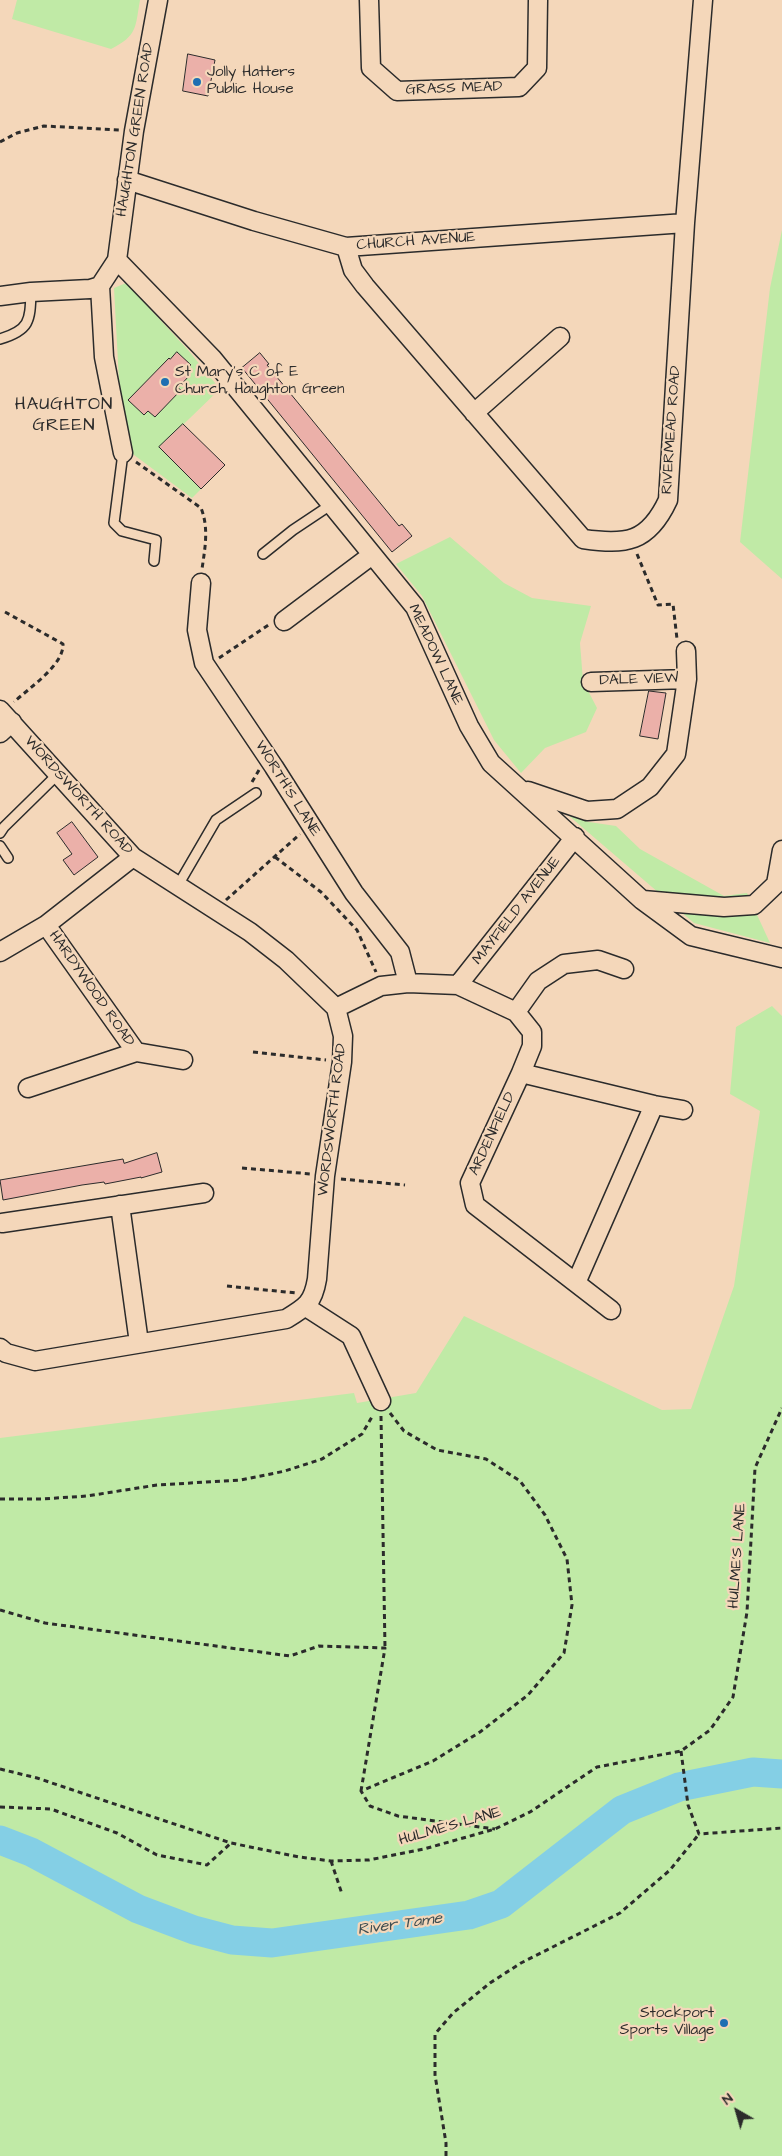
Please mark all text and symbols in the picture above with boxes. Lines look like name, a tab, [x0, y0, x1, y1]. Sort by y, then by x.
street label: HAUGHTON GREEN ROAD	[113, 42, 159, 218]
place label: Jolly Hatters Public House	[207, 64, 295, 99]
marker: Jolly Hatters Public House	[191, 76, 203, 88]
street label: GRASS MEAD	[405, 78, 503, 100]
street label: CHURCH AVENUE	[356, 229, 476, 255]
place label: St Mary's C of E Church, Haughton Green	[175, 364, 344, 399]
street label: RIVERMEAD ROAD	[659, 365, 685, 495]
marker: St Mary's C of E Church, Haughton Green	[159, 376, 171, 388]
district label: HAUGHTON GREEN	[14, 394, 114, 436]
street label: MEADOW LANE	[404, 602, 466, 708]
street label: DALE VIEW	[599, 670, 679, 690]
street label: WORDSWORTH ROAD	[20, 733, 136, 859]
street label: WORTH'S LANE	[250, 738, 324, 840]
street label: MAYFIELD AVENUE	[469, 853, 565, 969]
street label: HARDYWOOD ROAD	[44, 928, 138, 1050]
street label: WORDSWORTH ROAD	[315, 1043, 351, 1197]
street label: ARDENFIELD	[466, 1089, 520, 1179]
street label: HULME'S LANE	[725, 1503, 751, 1609]
street label: HULME'S LANE	[397, 1804, 503, 1850]
water label: River Tame	[356, 1910, 444, 1940]
place label: Stockport Sports Village	[620, 2005, 714, 2040]
marker: Stockport Sports Village	[718, 2017, 730, 2029]
north arrow	[712, 2086, 762, 2136]
text: N	[718, 2089, 737, 2110]

